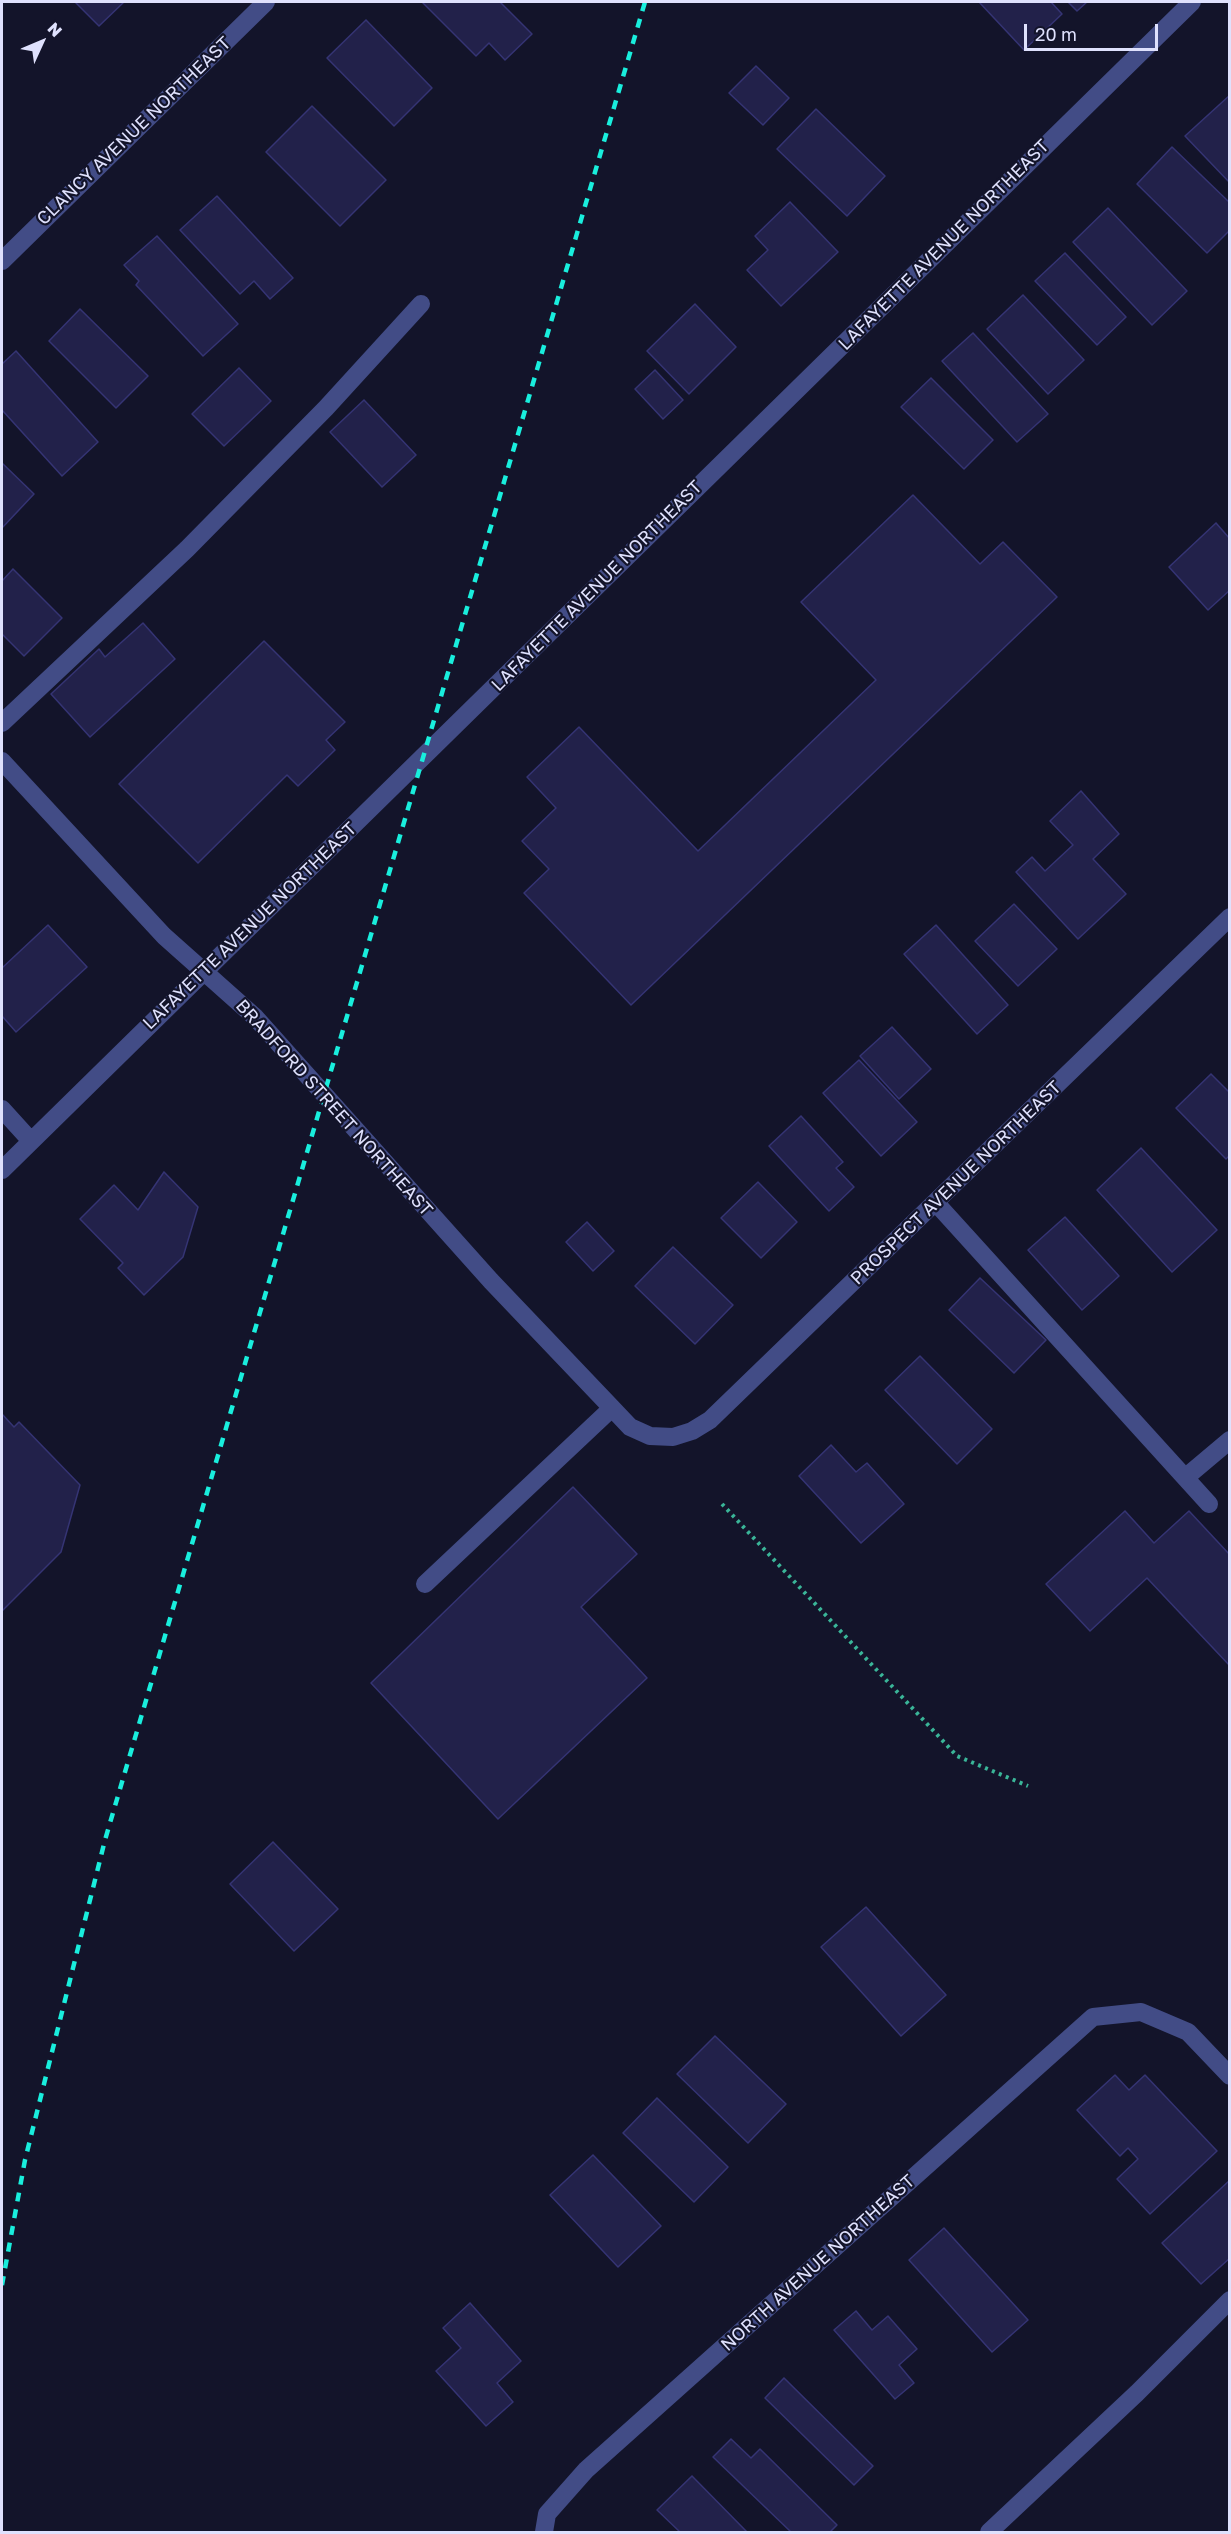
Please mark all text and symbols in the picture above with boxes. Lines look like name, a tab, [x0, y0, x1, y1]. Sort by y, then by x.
north arrow	[12, 12, 72, 72]
scale bar	[1027, 12, 1160, 50]
text: N	[44, 18, 66, 41]
text: 20 m	[1035, 23, 1077, 45]
street label: CLANCY AVENUE NORTHEAST	[32, 32, 236, 230]
street label: LAFAYETTE AVENUE NORTHEAST	[834, 135, 1054, 355]
street label: LAFAYETTE AVENUE NORTHEAST	[487, 476, 707, 696]
street label: LAFAYETTE AVENUE NORTHEAST	[139, 818, 361, 1034]
street label: BRADFORD STREET NORTHEAST	[231, 995, 437, 1221]
street label: PROSPECT AVENUE NORTHEAST	[846, 1077, 1066, 1289]
street label: NORTH AVENUE NORTHEAST	[717, 2170, 919, 2356]

